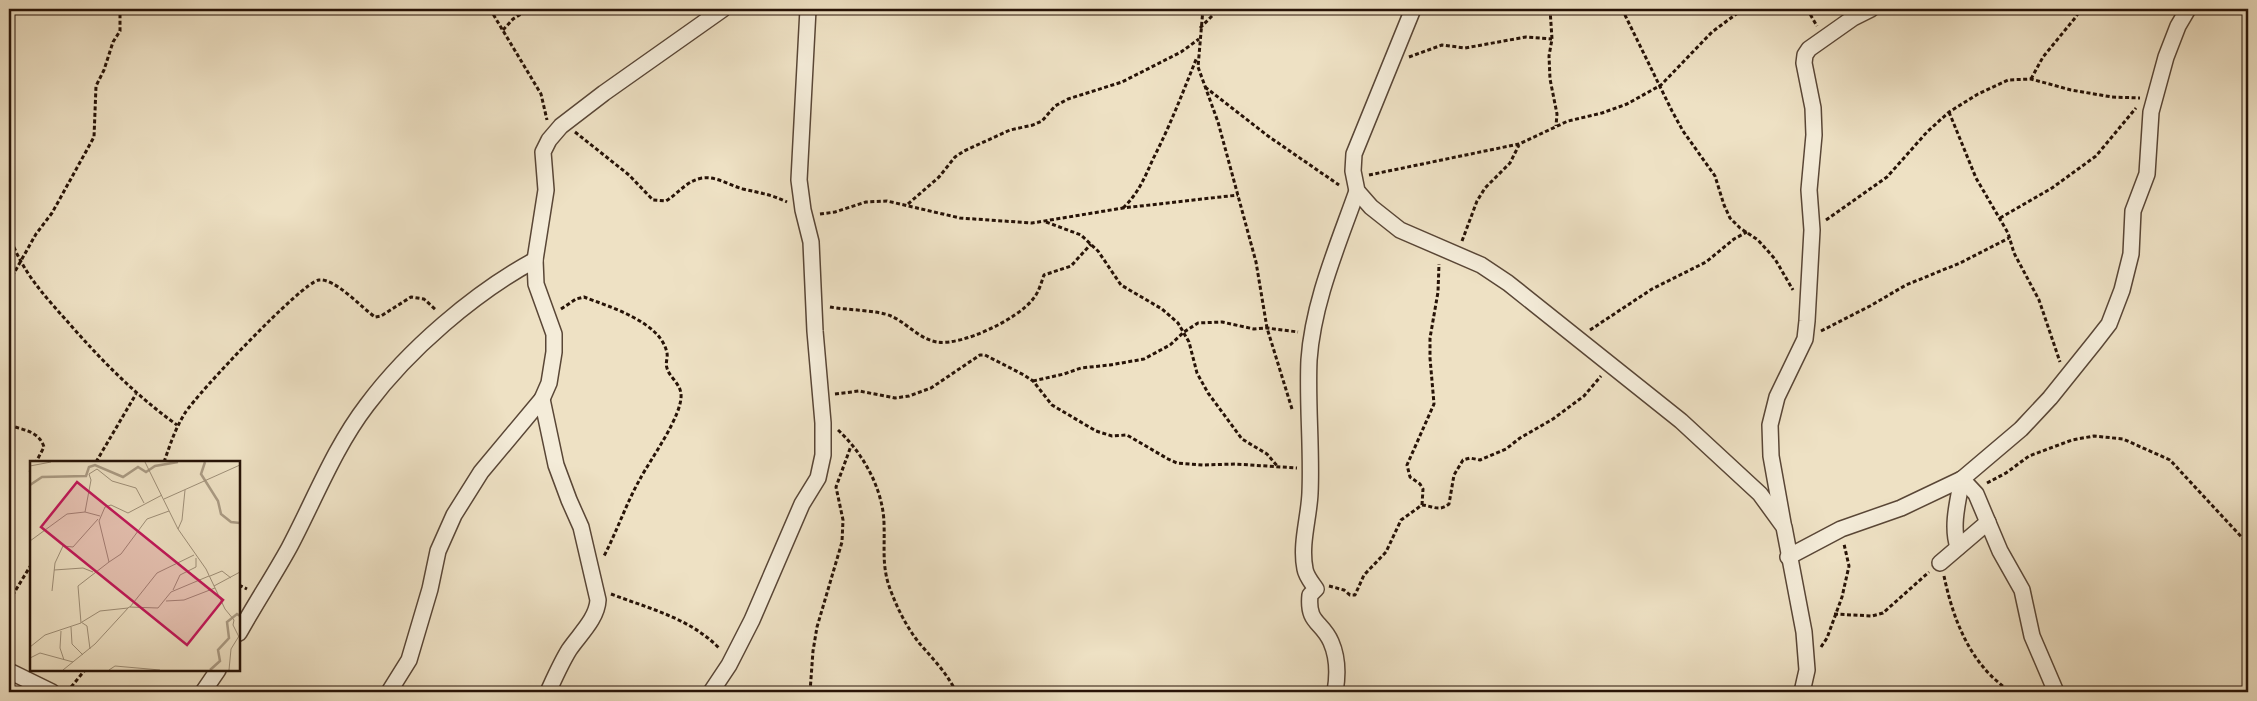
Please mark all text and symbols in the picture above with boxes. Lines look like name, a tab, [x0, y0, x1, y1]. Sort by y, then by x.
inset map	[30, 461, 240, 671]

